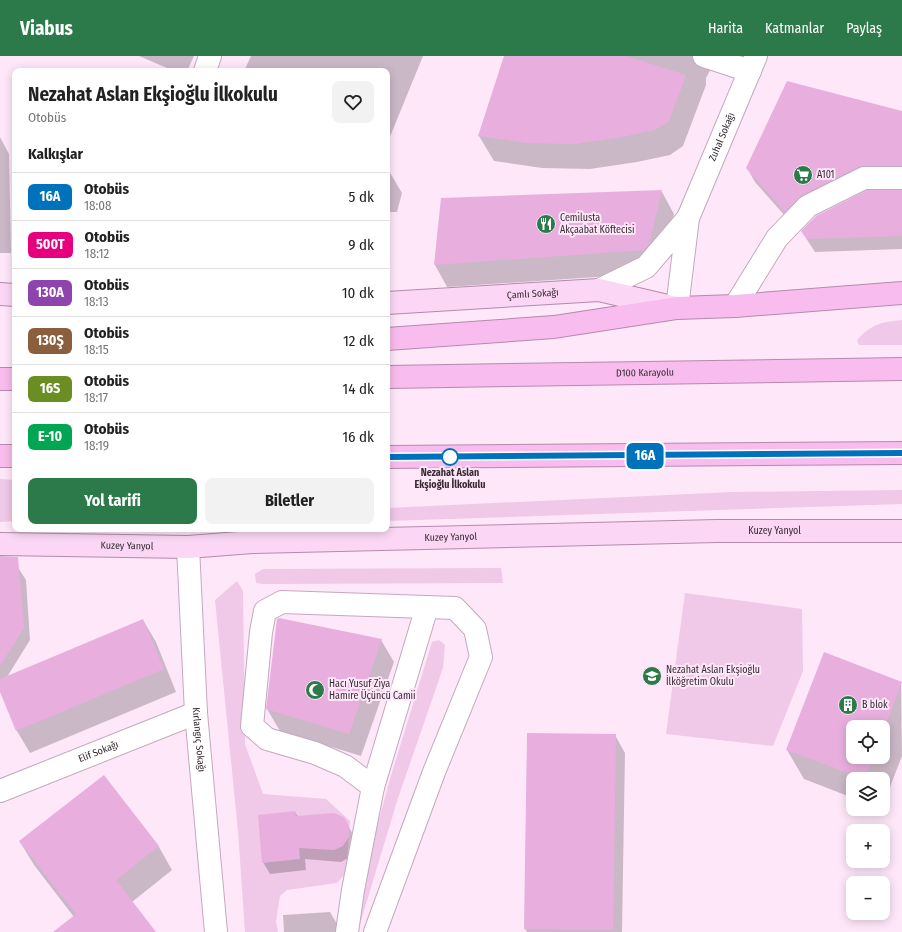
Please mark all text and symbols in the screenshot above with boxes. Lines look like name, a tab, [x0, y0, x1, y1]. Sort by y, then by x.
text: Viabus	[20, 17, 73, 40]
text: Harita	[708, 20, 743, 37]
text: Katmanlar	[765, 20, 824, 37]
text: Paylaş	[846, 20, 882, 37]
button: heart	[332, 81, 374, 123]
text: Nezahat Aslan Ekşioğlu İlkokulu	[28, 83, 278, 106]
text: Otobüs	[28, 110, 66, 125]
street label: Zuhal Sokağı	[707, 111, 738, 163]
text: Kalkışlar	[28, 145, 83, 163]
supermarket icon: A101	[792, 164, 814, 186]
place label: A101	[817, 169, 835, 181]
text: Otobüs	[84, 180, 129, 198]
text: 16A	[40, 188, 60, 205]
text: 5 dk	[349, 188, 374, 206]
text: 18:08	[84, 198, 112, 213]
place label: Cemilusta Akçaabat Köftecisi	[560, 211, 635, 236]
restaurant icon: Cemilusta Akçaabat Köftecisi	[535, 213, 557, 235]
text: Otobüs	[85, 228, 130, 246]
text: 500T	[36, 236, 65, 253]
text: 9 dk	[348, 236, 374, 254]
text: 18:12	[85, 246, 109, 261]
text: Otobüs	[84, 276, 129, 294]
text: 130A	[36, 284, 64, 301]
text: 10 dk	[342, 284, 374, 302]
street label: Çamlı Sokağı	[506, 286, 559, 302]
text: 18:13	[84, 294, 109, 309]
text: Otobüs	[84, 324, 129, 342]
text: 130Ş	[36, 332, 64, 349]
text: 12 dk	[343, 332, 374, 350]
text: 18:15	[84, 342, 109, 357]
street label: D100 Karayolu	[616, 367, 674, 379]
text: Otobüs	[84, 372, 129, 390]
text: 16S	[40, 380, 60, 397]
text: 14 dk	[342, 380, 374, 398]
text: 18:17	[84, 390, 108, 405]
text: Otobüs	[84, 420, 129, 438]
text: E-10	[38, 428, 62, 445]
text: 16 dk	[342, 428, 374, 446]
text: 18:19	[84, 438, 109, 453]
line badge: 16A	[622, 443, 668, 469]
text: 16A	[635, 447, 655, 464]
marker: Nezahat Aslan Ekşioğlu İlkokulu	[441, 448, 459, 466]
place label: Nezahat Aslan Ekşioğlu İlkokulu	[415, 467, 485, 491]
button: Yol tarifi	[28, 478, 197, 524]
button: Biletler	[205, 478, 374, 524]
street label: Kuzey Yanyol	[748, 525, 801, 537]
street label: Kuzey Yanyol	[424, 531, 478, 544]
street label: Kuzey Yanyol	[101, 540, 154, 552]
place label: Nezahat Aslan Ekşioğlu İlköğretim Okulu	[666, 663, 760, 688]
school or university icon: Nezahat Aslan Ekşioğlu İlköğretim Okulu	[641, 665, 663, 687]
place label: Hacı Yusuf Ziya Hamire Üçüncü Camii	[329, 677, 416, 702]
mosque icon: Hacı Yusuf Ziya Hamire Üçüncü Camii	[304, 679, 326, 701]
building icon: B blok	[837, 694, 859, 716]
place label: B blok	[862, 699, 888, 711]
street label: Kırlangıç Sokağı	[190, 707, 207, 772]
map controls	[846, 720, 890, 920]
button: locate	[846, 720, 890, 764]
street label: Elif Sokağı	[77, 738, 120, 765]
button: layers	[846, 772, 890, 816]
button: +	[846, 824, 890, 868]
button: −	[846, 876, 890, 920]

